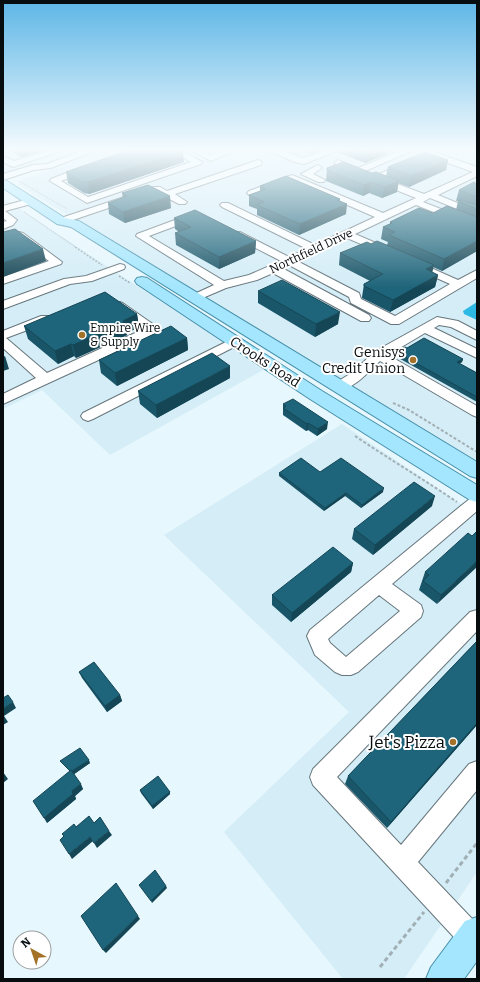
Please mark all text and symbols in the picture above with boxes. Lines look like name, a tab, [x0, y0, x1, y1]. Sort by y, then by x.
street label: Northfield Drive	[267, 226, 355, 276]
place label: Empire Wire & Supply	[90, 321, 160, 349]
marker: Empire Wire & Supply	[77, 330, 87, 340]
street label: Crooks Road	[227, 333, 303, 391]
place label: Genisys Credit Union	[322, 344, 405, 377]
marker: Genisys Credit Union	[408, 355, 418, 365]
place label: Jet's Pizza	[368, 732, 445, 753]
marker: Jet's Pizza	[448, 737, 458, 747]
north arrow	[12, 930, 52, 970]
text: N	[18, 935, 34, 950]

